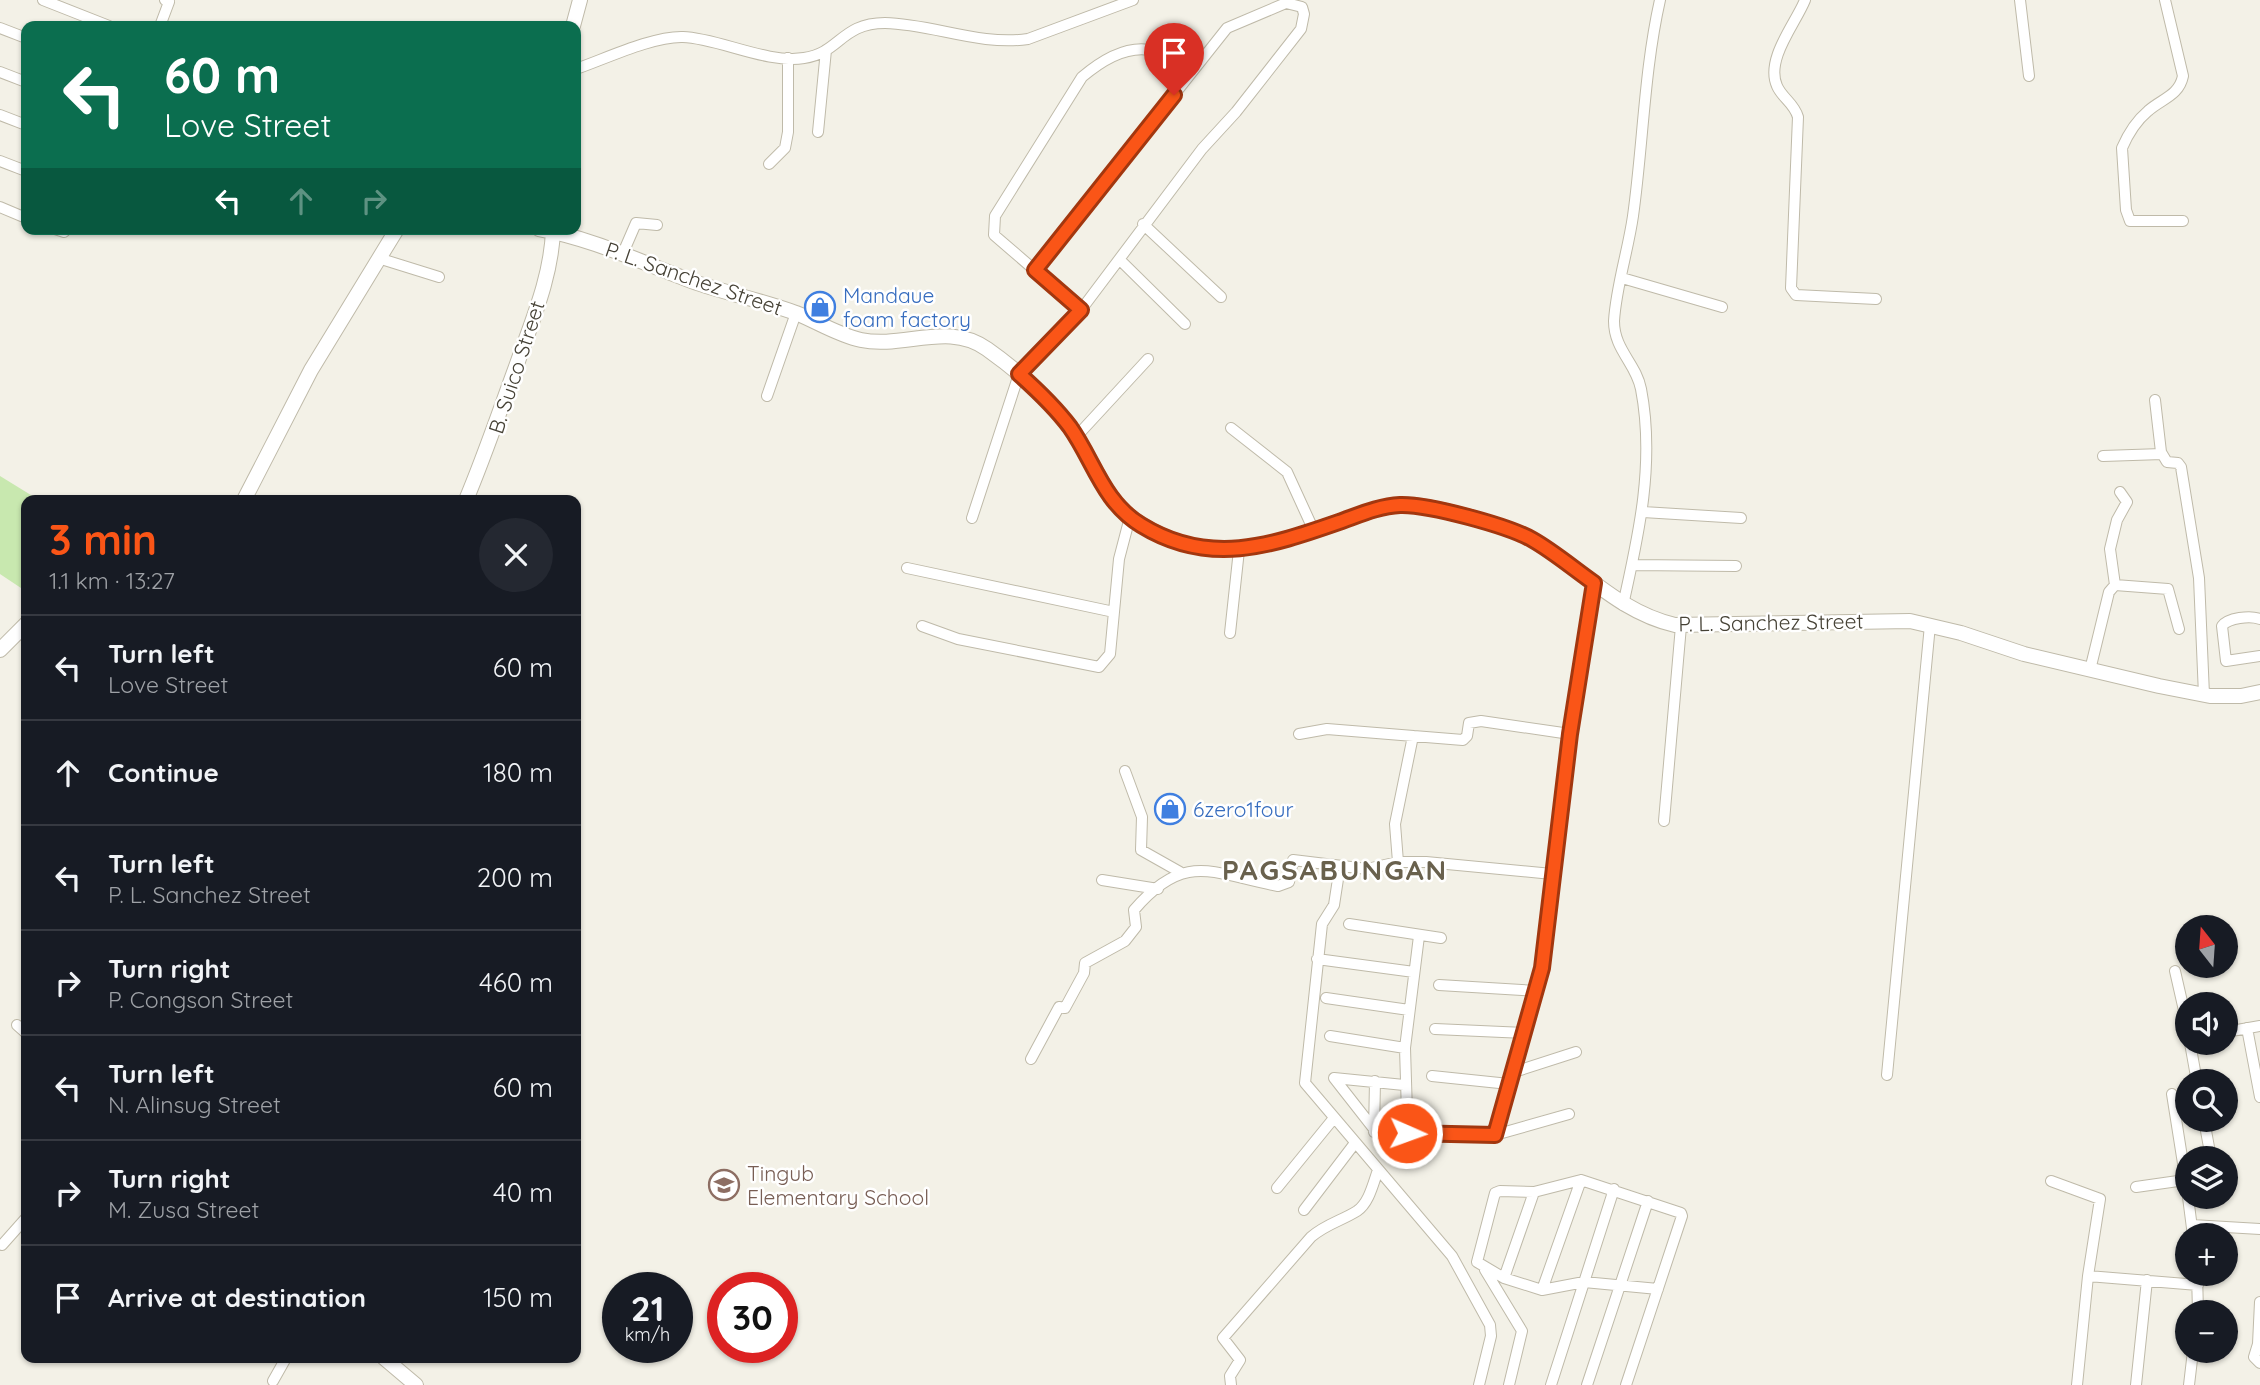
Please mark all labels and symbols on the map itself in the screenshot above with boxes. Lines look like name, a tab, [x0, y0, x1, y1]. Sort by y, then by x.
pin	[1144, 23, 1204, 95]
street label: P. L. Sanchez Street	[602, 236, 786, 320]
place label: Mandaue foam factory	[843, 282, 971, 332]
shop icon: Mandaue foam factory	[803, 290, 837, 324]
street label: B. Suico Street	[482, 297, 550, 437]
street label: P. L. Sanchez Street	[1678, 607, 1864, 637]
shop icon: 6zero1four	[1153, 792, 1187, 826]
place label: 6zero1four	[1193, 796, 1294, 822]
district label: PAGSABUNGAN	[1222, 852, 1448, 887]
north arrow	[2175, 915, 2238, 978]
position arrow	[1370, 1096, 1444, 1170]
place label: Tingub Elementary School	[747, 1160, 929, 1210]
school or university icon: Tingub Elementary School	[707, 1168, 741, 1202]
speed limit sign: 30	[707, 1272, 798, 1363]

